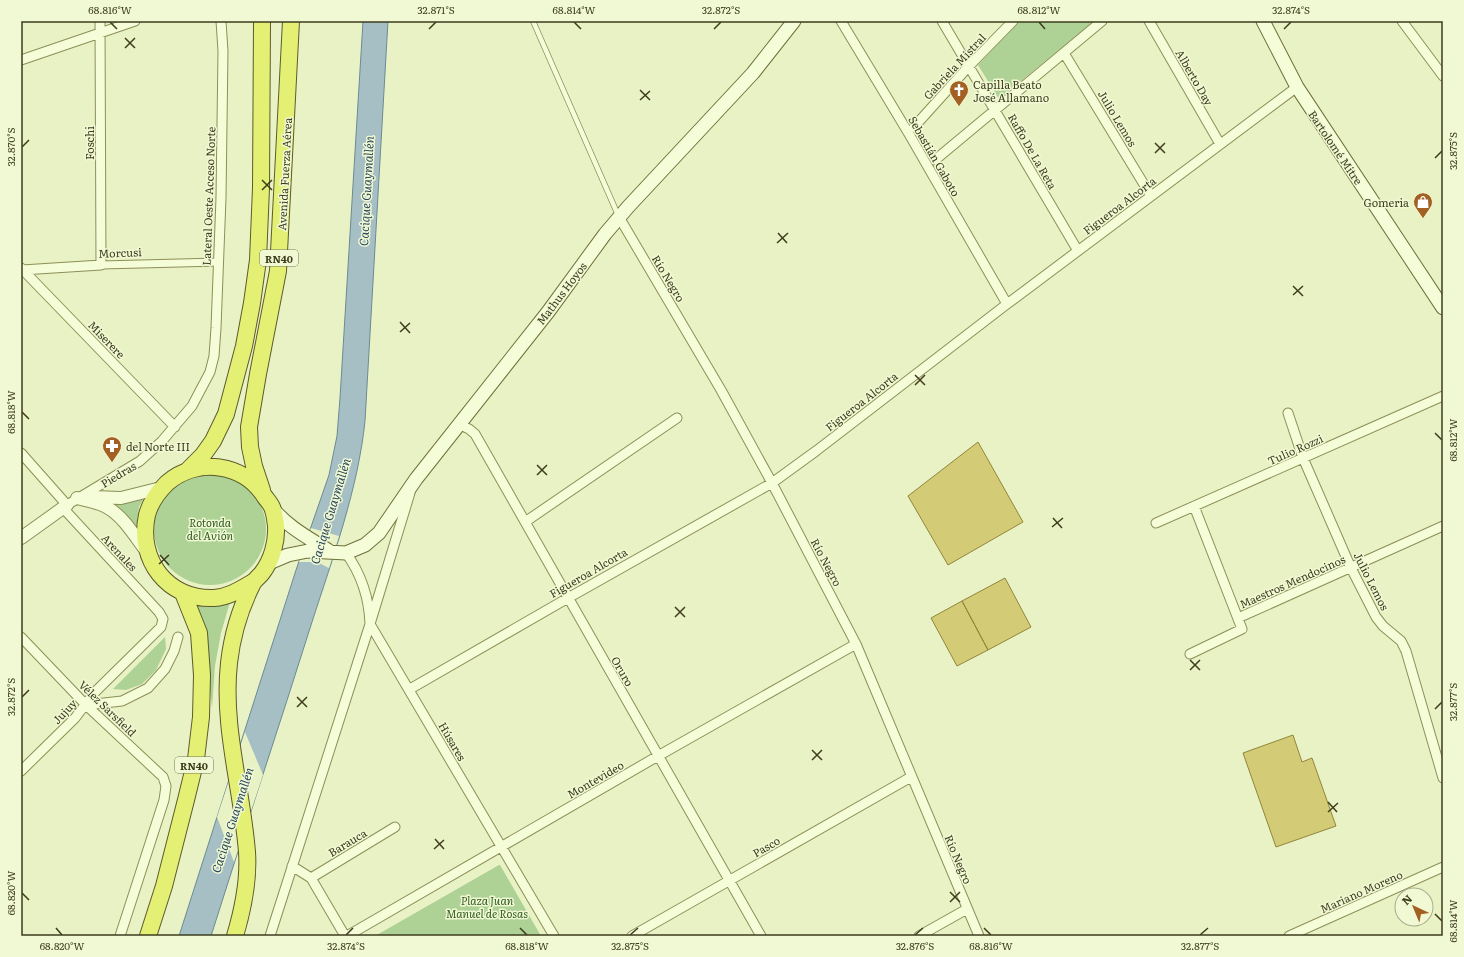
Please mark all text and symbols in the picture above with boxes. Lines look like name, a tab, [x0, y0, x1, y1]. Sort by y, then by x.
text: 68.816°W	[88, 2, 132, 17]
text: 32.871°S	[417, 2, 455, 17]
text: 68.814°W	[553, 2, 596, 17]
text: 32.872°S	[702, 2, 740, 17]
text: 68.812°W	[1017, 2, 1061, 17]
text: 32.874°S	[1272, 2, 1310, 17]
street label: Gabriela Mistral	[919, 29, 989, 103]
street label: Alberto Day	[1172, 46, 1218, 109]
place label: Capilla Beato José Allamano	[973, 76, 1049, 105]
church icon: Capilla Beato José Allamano	[948, 79, 970, 107]
street label: Julio Lemos	[1095, 87, 1141, 149]
street label: Bartolomé Mitre	[1305, 107, 1367, 188]
street label: Raffo De La Reta	[1005, 110, 1061, 192]
street label: Sebastián Gaboto	[905, 113, 965, 199]
street label: Avenida Fuerza Aérea	[273, 117, 295, 231]
street label: Foschi	[81, 126, 97, 160]
street label: Lateral Oeste Acceso Norte	[198, 126, 218, 266]
text: 32.870°S	[3, 127, 18, 167]
text: 32.875°S	[1445, 132, 1460, 170]
water label: Cacique Guaymallén	[354, 136, 378, 246]
street label: Figueroa Alcorta	[1079, 172, 1159, 238]
shop icon: Gomeria	[1412, 191, 1434, 219]
place label: Gomeria	[1363, 194, 1409, 210]
street label: Morcusi	[98, 243, 142, 261]
road number: RN40	[260, 250, 298, 266]
street label: Río Negro	[649, 251, 689, 305]
street label: Mathus Hoyos	[532, 258, 590, 328]
street label: Miserere	[85, 317, 129, 362]
street label: Figueroa Alcorta	[822, 368, 901, 434]
text: 68.818°W	[3, 390, 18, 434]
text: 68.812°W	[1445, 418, 1460, 462]
street label: Tulio Rozzi	[1265, 430, 1326, 468]
pharmacy icon: del Norte III	[101, 435, 123, 463]
place label: del Norte III	[126, 438, 190, 454]
water label: Cacique Guaymallén	[305, 456, 355, 566]
street label: Piedras	[97, 457, 139, 491]
park label: Rotonda del Avión	[187, 514, 234, 543]
street label: Arenales	[99, 530, 142, 574]
street label: Río Negro	[808, 535, 846, 589]
street label: Figueroa Alcorta	[546, 543, 630, 601]
street label: Julio Lemos	[1351, 549, 1393, 613]
street label: Maestros Mendocinos	[1237, 550, 1347, 612]
street label: Oruro	[608, 653, 638, 689]
street label: Vélez Sarsfield	[76, 676, 141, 740]
text: 32.872°S	[3, 678, 18, 716]
text: 32.877°S	[1445, 683, 1460, 721]
street label: Jujuy	[48, 694, 80, 727]
street label: Húsares	[435, 719, 471, 763]
street label: Montevideo	[564, 756, 626, 802]
road number: RN40	[175, 757, 213, 773]
water label: Cacique Guaymallén	[206, 765, 258, 875]
street label: Barauca	[325, 824, 369, 860]
street label: Pasco	[749, 832, 783, 860]
street label: Río Negro	[941, 832, 977, 886]
street label: Mariano Moreno	[1317, 866, 1405, 916]
text: 68.820°W	[3, 871, 18, 915]
north arrow	[1394, 887, 1434, 927]
text: N	[1397, 890, 1415, 908]
park label: Plaza Juan Manuel de Rosas	[446, 892, 528, 921]
text: 68.814°W	[1445, 899, 1460, 942]
text: 68.820°W	[40, 938, 84, 953]
text: 32.874°S	[327, 938, 365, 953]
text: 68.818°W	[505, 938, 549, 953]
text: 32.875°S	[611, 938, 649, 953]
text: 32.876°S	[896, 938, 934, 953]
text: 68.816°W	[969, 938, 1013, 953]
text: 32.877°S	[1181, 938, 1219, 953]

